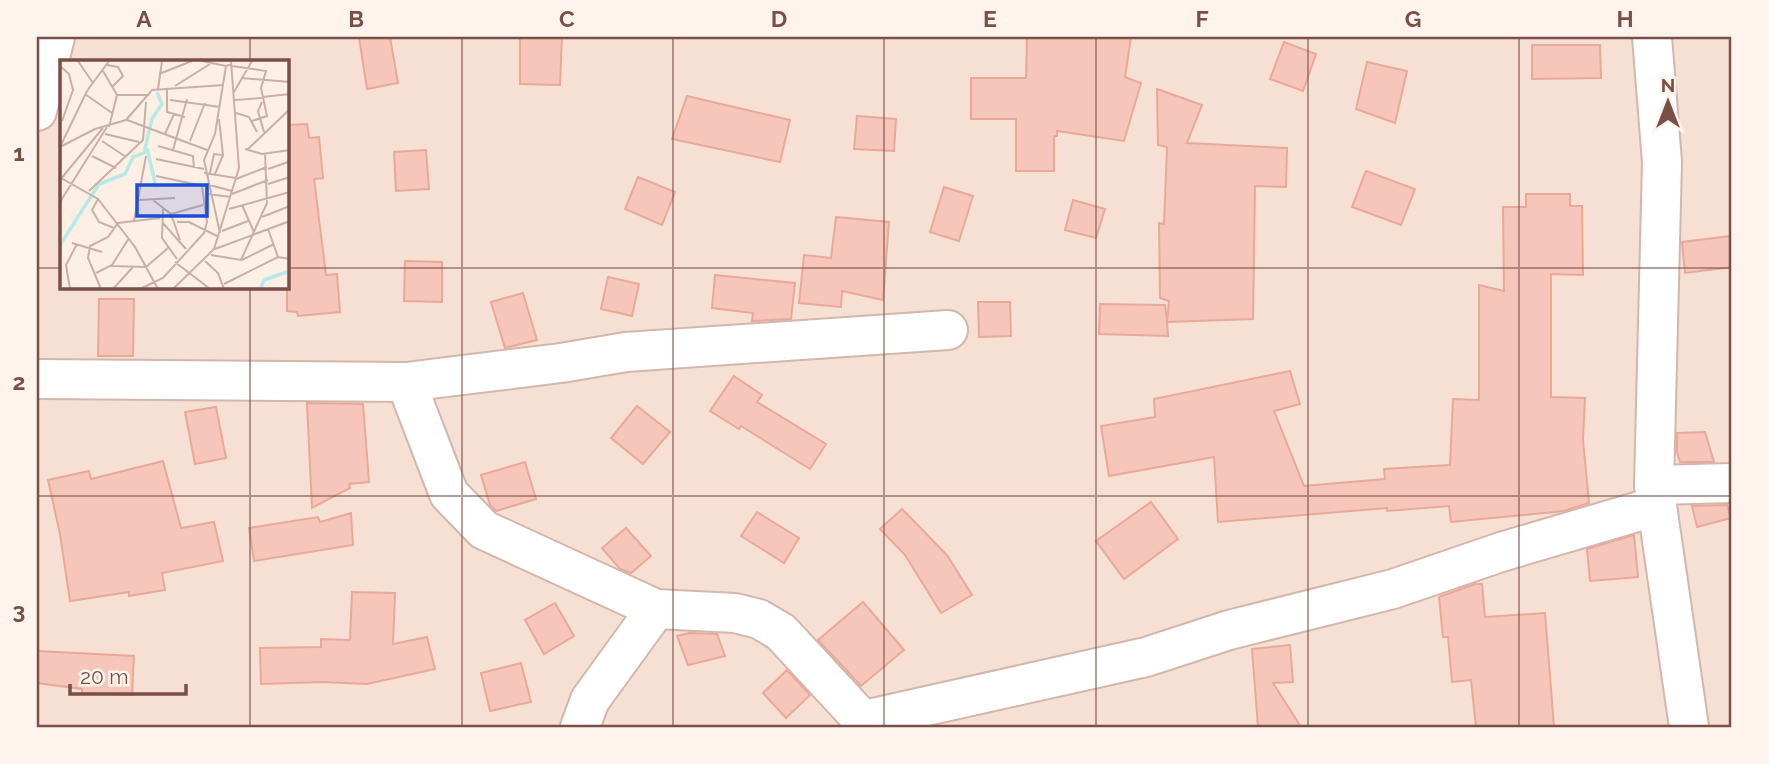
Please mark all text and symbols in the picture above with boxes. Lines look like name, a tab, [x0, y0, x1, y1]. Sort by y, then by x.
text: A	[136, 5, 152, 32]
text: B	[348, 5, 364, 32]
text: C	[559, 5, 575, 32]
text: D	[771, 5, 787, 32]
text: E	[983, 5, 997, 32]
text: F	[1195, 5, 1209, 32]
text: G	[1405, 5, 1421, 32]
text: H	[1616, 5, 1634, 32]
inset map	[60, 60, 289, 289]
north arrow	[1632, 66, 1702, 136]
text: N	[1661, 74, 1675, 96]
text: 1	[13, 139, 25, 166]
text: 2	[13, 368, 25, 395]
text: 3	[13, 597, 25, 624]
scale bar	[70, 652, 186, 696]
text: 20 m	[80, 664, 128, 689]

